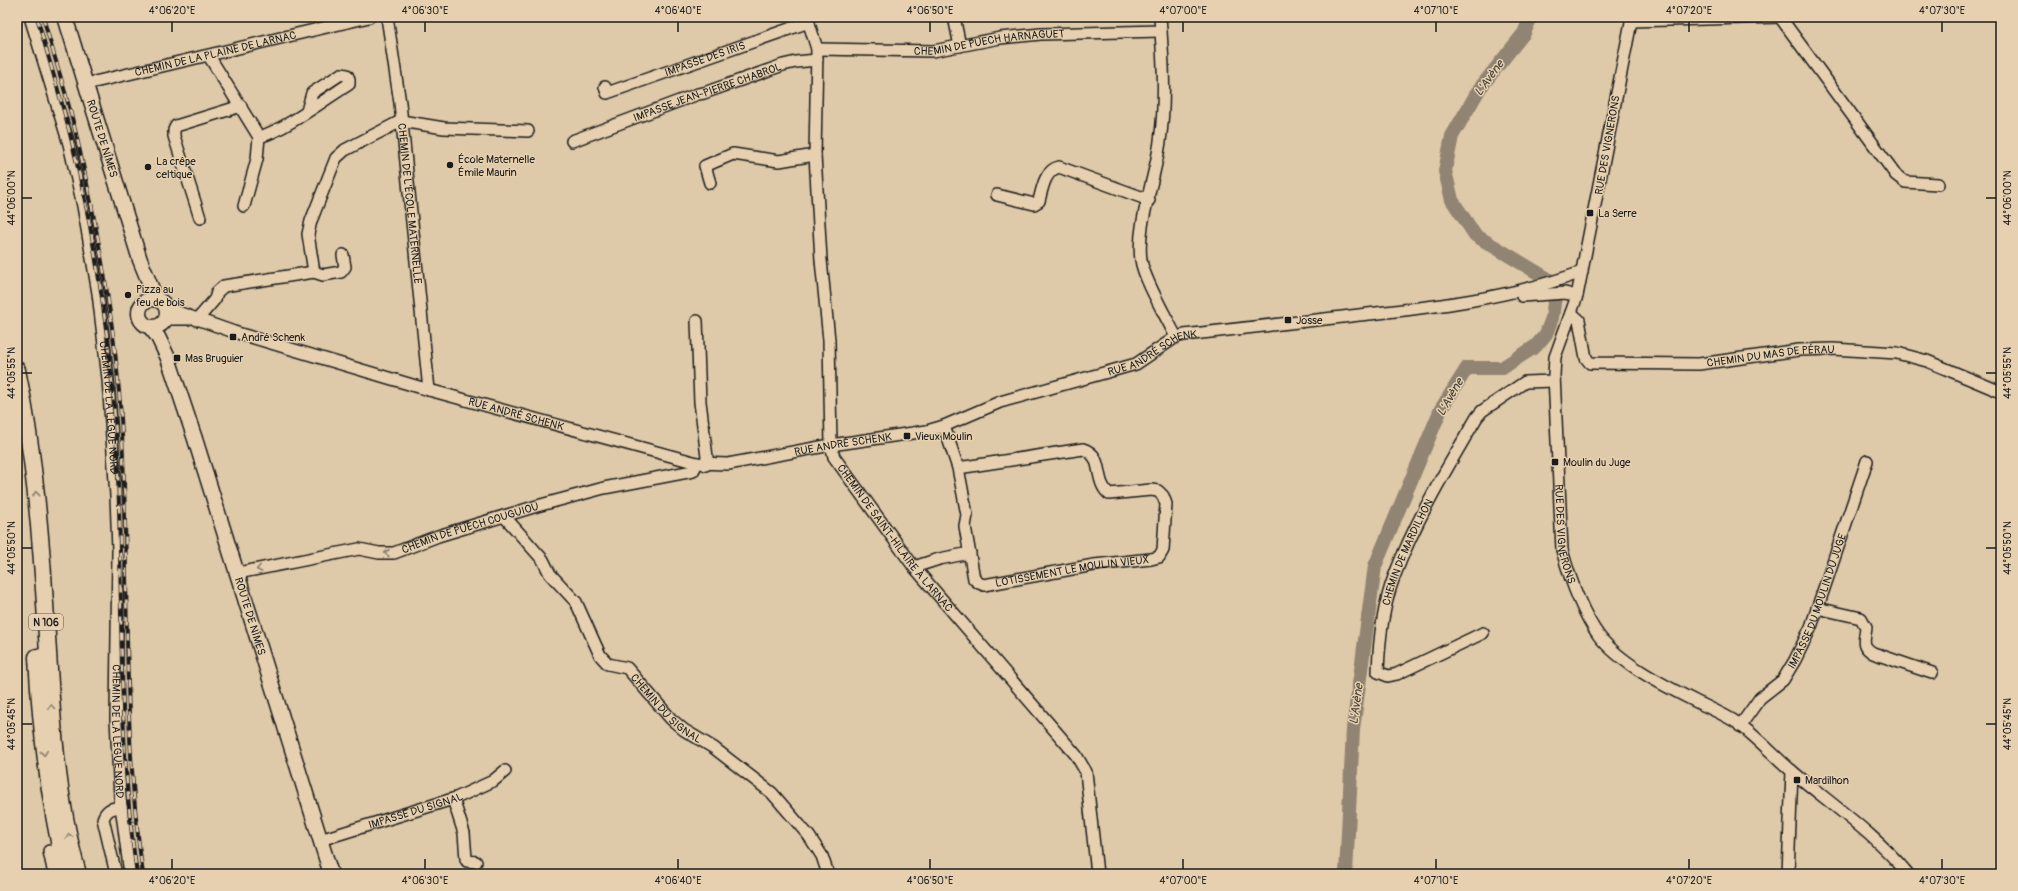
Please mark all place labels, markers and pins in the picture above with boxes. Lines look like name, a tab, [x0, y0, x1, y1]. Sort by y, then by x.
place label: École Maternelle Émile Maurin	[458, 153, 535, 179]
place label: La crêpe celtique	[156, 155, 196, 181]
marker: École Maternelle Émile Maurin	[445, 160, 455, 170]
marker: La crêpe celtique	[143, 162, 153, 172]
place label: La Serre	[1598, 207, 1637, 220]
marker: La Serre	[1585, 208, 1595, 218]
place label: Pizza au feu de bois	[136, 283, 185, 309]
marker: Pizza au feu de bois	[123, 290, 133, 300]
place label: Josse	[1296, 314, 1323, 327]
marker: Josse	[1283, 315, 1293, 325]
place label: André Schenk	[241, 331, 306, 344]
marker: André Schenk	[228, 332, 238, 342]
place label: Mas Bruguier	[185, 352, 243, 365]
marker: Mas Bruguier	[172, 353, 182, 363]
place label: Vieux Moulin	[915, 430, 972, 443]
marker: Vieux Moulin	[902, 431, 912, 441]
place label: Moulin du Juge	[1563, 456, 1631, 469]
marker: Moulin du Juge	[1550, 457, 1560, 467]
place label: Mardilhon	[1805, 774, 1849, 787]
marker: Mardilhon	[1792, 775, 1802, 785]

